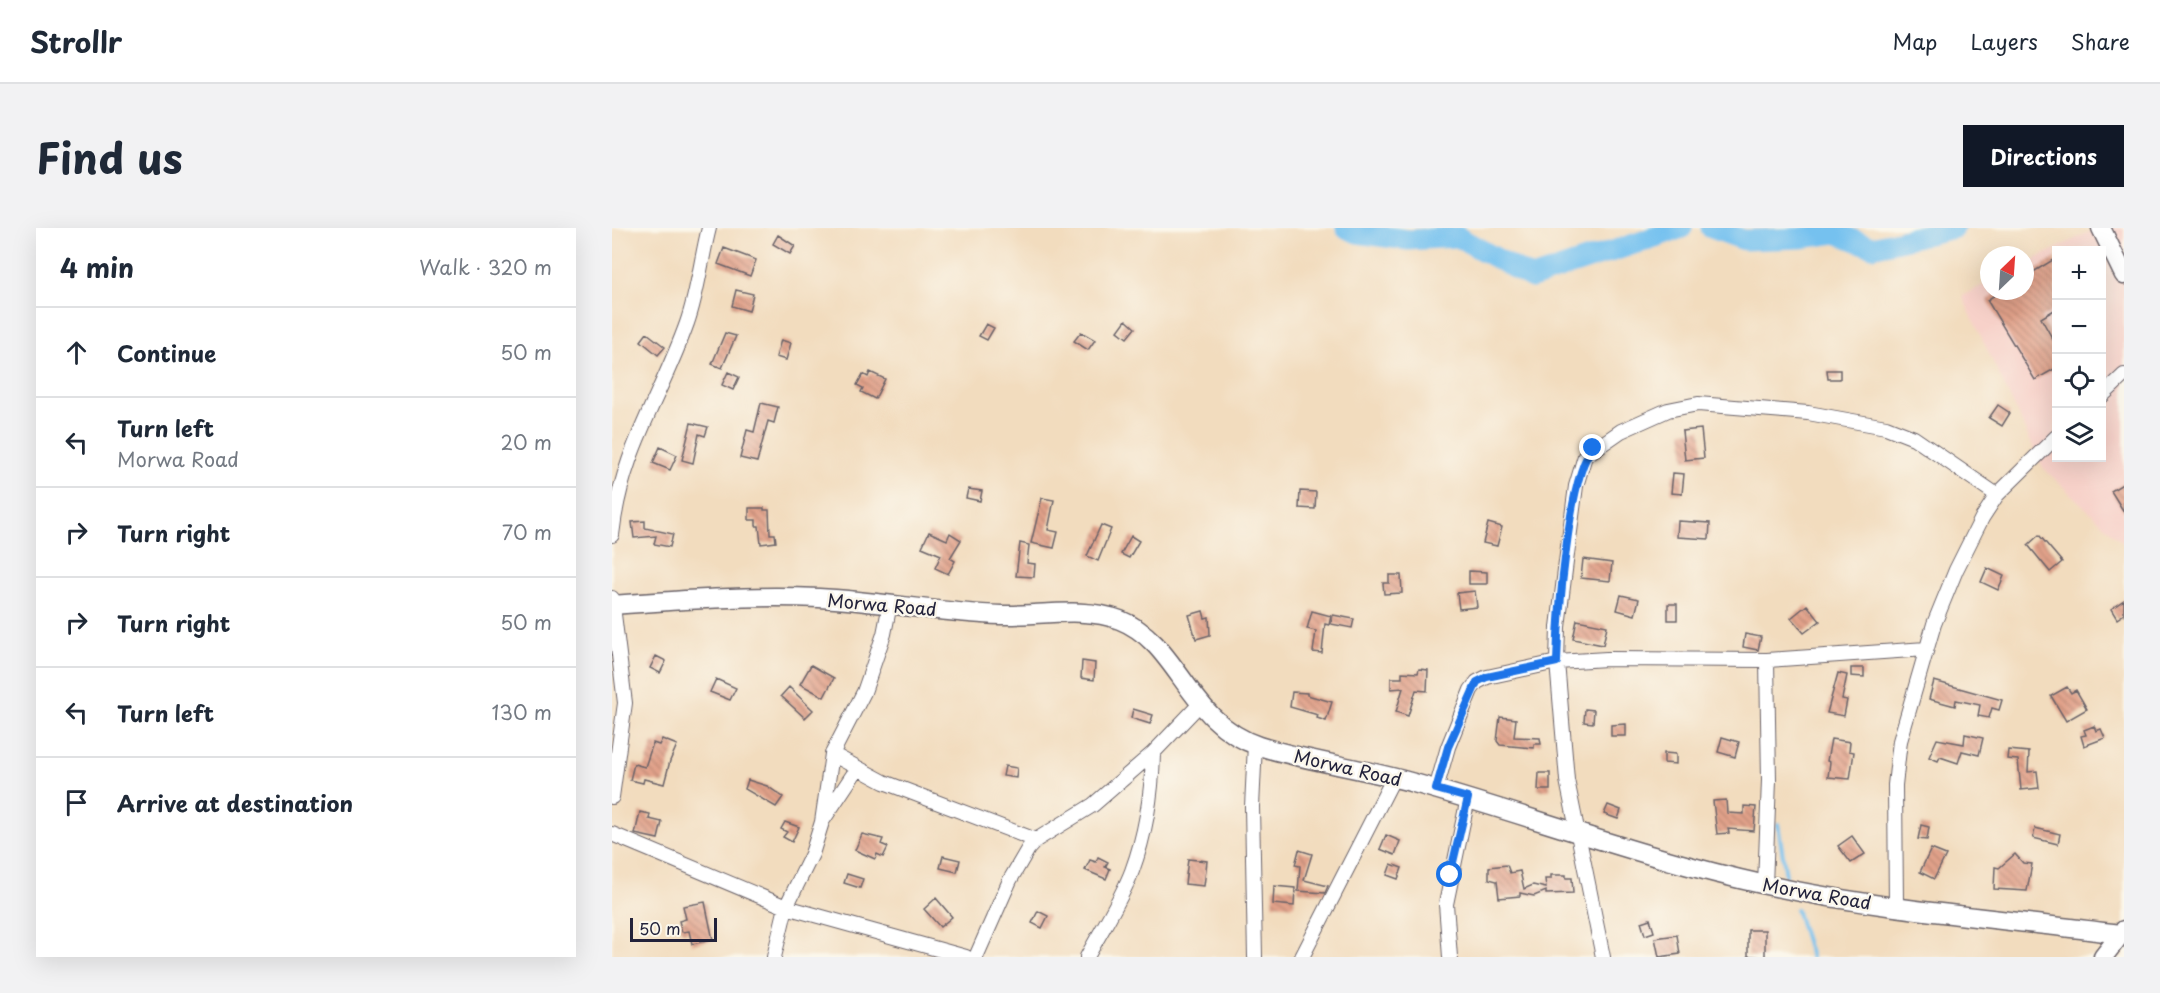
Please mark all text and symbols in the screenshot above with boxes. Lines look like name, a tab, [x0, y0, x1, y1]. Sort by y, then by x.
text: Strollr	[30, 20, 122, 63]
text: Map	[1893, 25, 1937, 57]
text: Layers	[1970, 25, 2038, 57]
text: Share	[2071, 25, 2130, 57]
text: Find us	[36, 125, 183, 188]
button: Directions	[1963, 125, 2124, 187]
north arrow	[1980, 246, 2034, 300]
map controls	[2052, 246, 2106, 462]
button: +	[2052, 246, 2106, 300]
text: 4 min	[60, 248, 134, 287]
text: Walk · 320 m	[419, 252, 552, 282]
button: −	[2052, 300, 2106, 354]
icon: ahead	[60, 336, 93, 369]
text: Continue	[117, 336, 216, 369]
text: 50 m	[500, 337, 552, 367]
button: locate	[2052, 354, 2106, 408]
button: layers	[2052, 408, 2106, 462]
text: Turn left	[117, 411, 214, 444]
icon: left	[60, 426, 93, 459]
text: 20 m	[500, 427, 552, 457]
route end	[1579, 434, 1605, 460]
text: Morwa Road	[117, 444, 239, 474]
icon: right	[60, 516, 93, 549]
text: Turn right	[117, 516, 230, 549]
text: 70 m	[502, 517, 552, 547]
street label: Morwa Road	[826, 586, 938, 622]
icon: right	[60, 606, 93, 639]
text: Turn right	[117, 606, 230, 639]
text: 50 m	[500, 607, 552, 637]
icon: left	[60, 696, 93, 729]
text: Turn left	[117, 696, 214, 729]
text: 130 m	[492, 697, 552, 727]
street label: Morwa Road	[1291, 741, 1405, 793]
icon: arrive	[60, 786, 93, 819]
text: Arrive at destination	[117, 786, 353, 819]
route start	[1436, 861, 1462, 887]
street label: Morwa Road	[1761, 870, 1873, 916]
scale bar	[630, 915, 717, 942]
text: 50 m	[639, 916, 680, 940]

